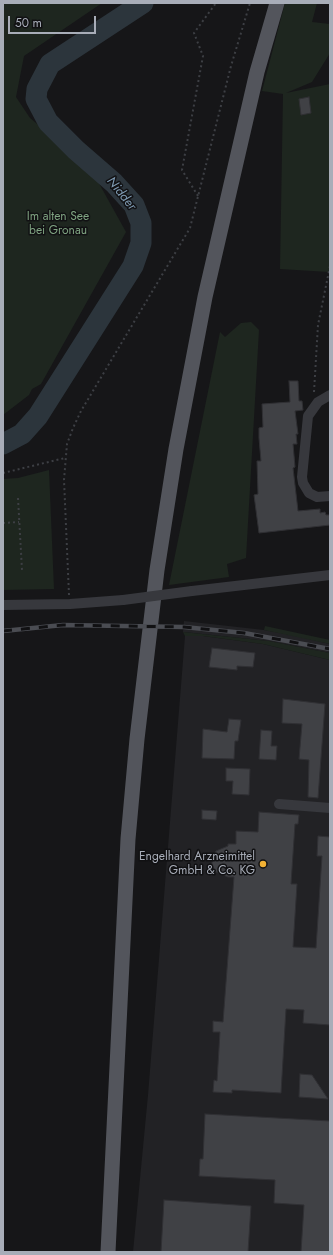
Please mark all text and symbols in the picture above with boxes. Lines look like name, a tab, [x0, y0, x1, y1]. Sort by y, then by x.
scale bar	[10, 8, 98, 34]
text: 50 m	[15, 14, 42, 32]
water label: Nidder	[103, 174, 139, 214]
park label: Im alten See bei Gronau	[27, 210, 89, 238]
place label: Engelhard Arzneimittel GmbH & Co. KG	[139, 850, 255, 878]
marker: Engelhard Arzneimittel GmbH & Co. KG	[258, 859, 268, 869]

